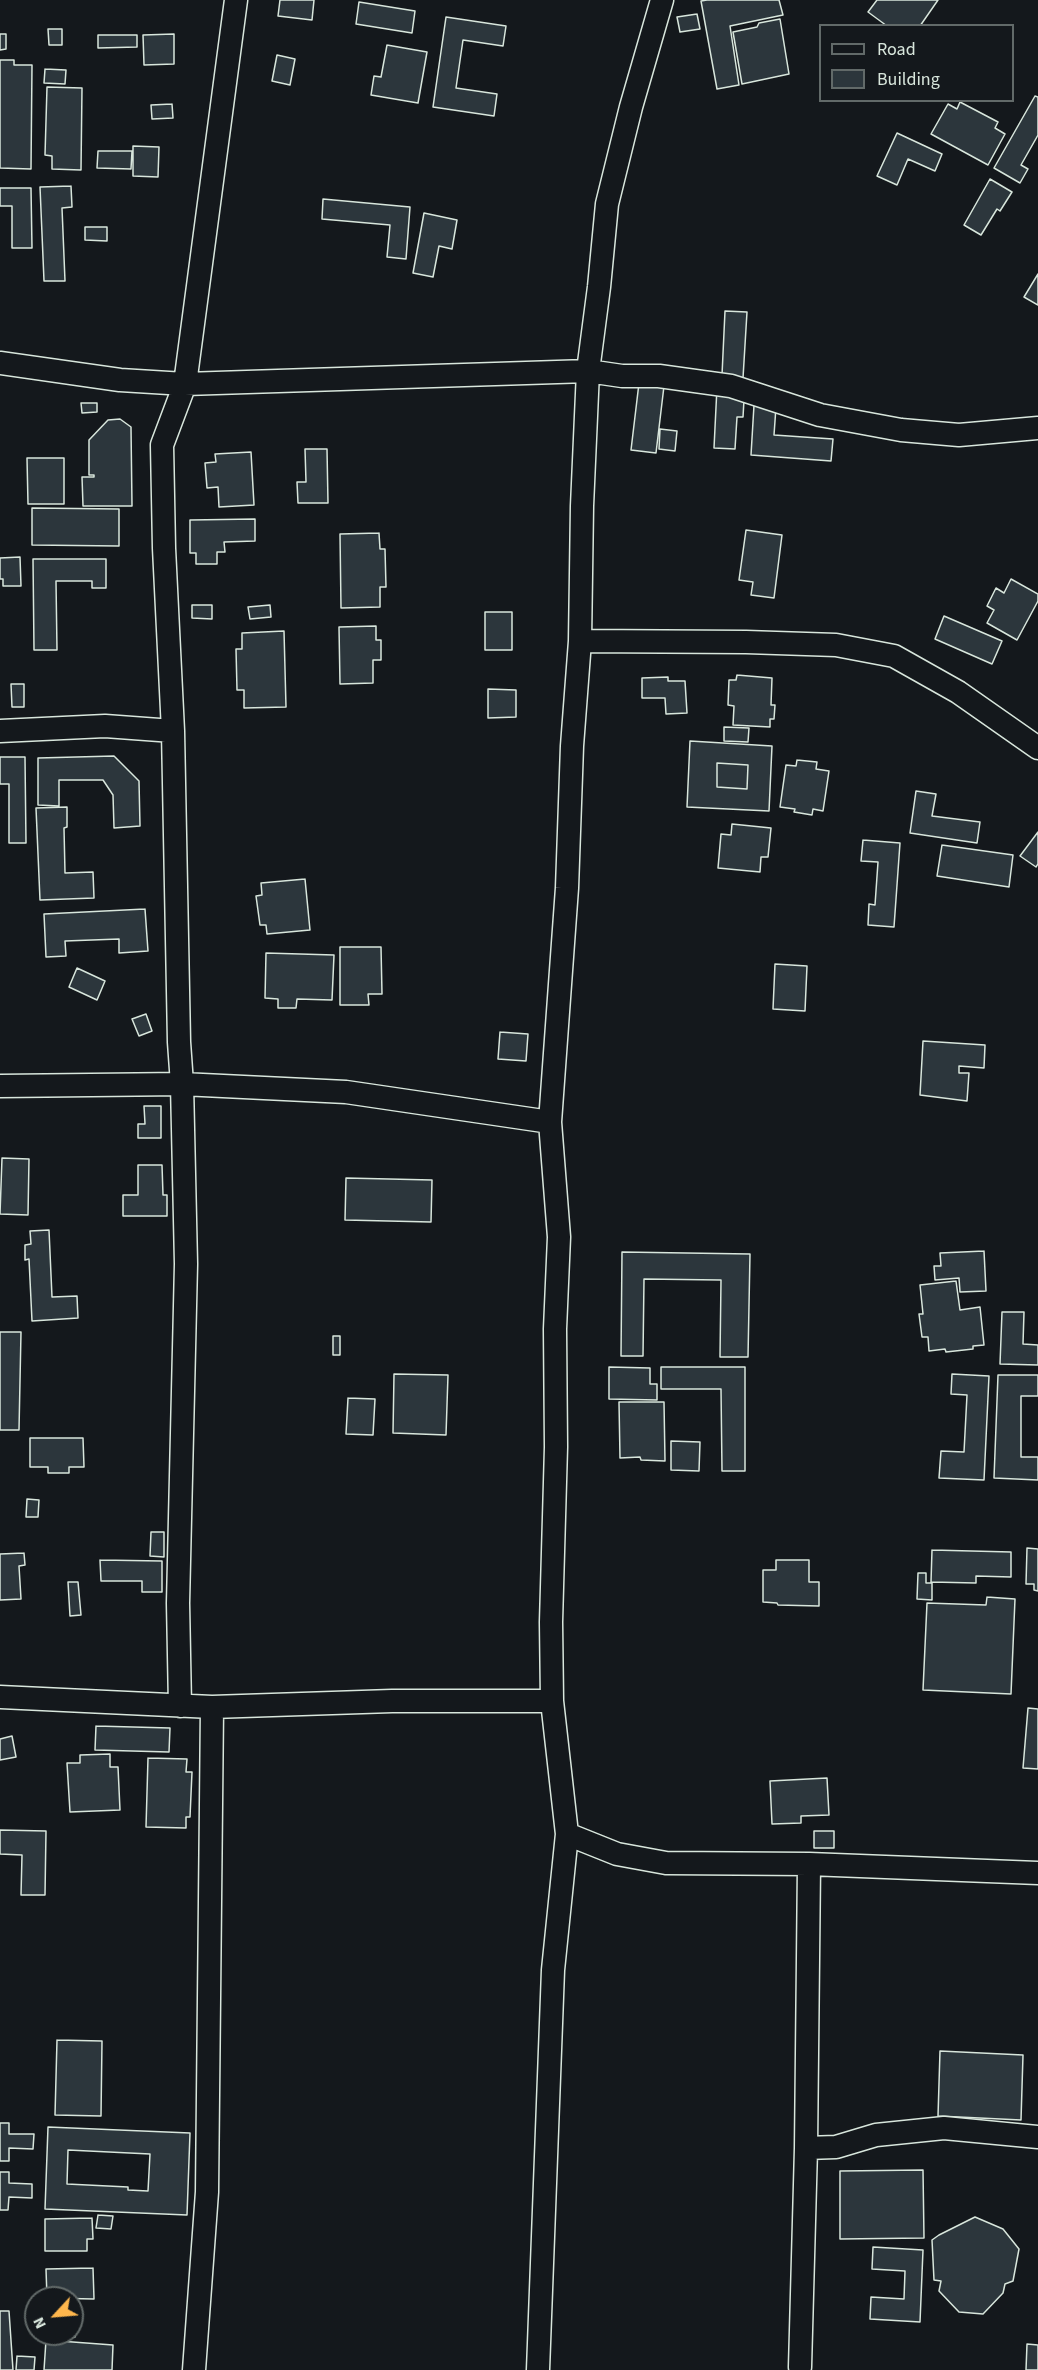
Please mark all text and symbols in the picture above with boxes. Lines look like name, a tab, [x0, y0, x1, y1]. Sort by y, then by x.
legend	[819, 24, 1014, 102]
text: Road	[877, 37, 916, 62]
text: Building	[877, 67, 940, 92]
north arrow	[24, 2286, 84, 2346]
text: N	[27, 2313, 52, 2333]

